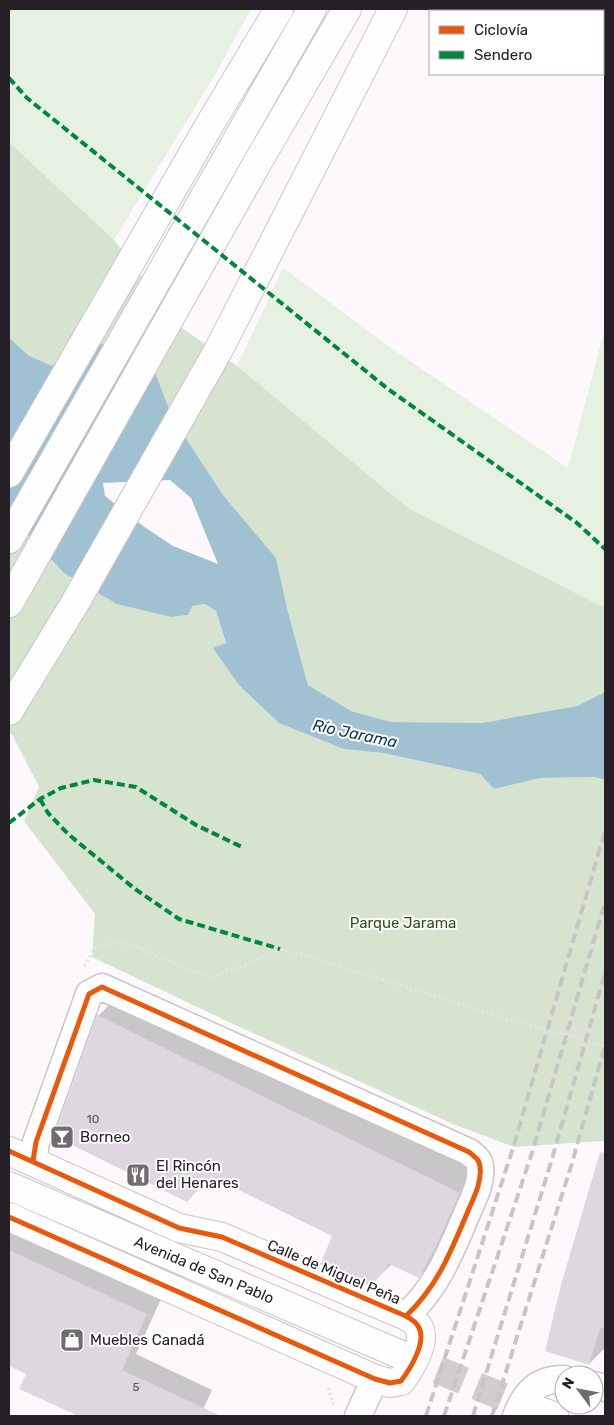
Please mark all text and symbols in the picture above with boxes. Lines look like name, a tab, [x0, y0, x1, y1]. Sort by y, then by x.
legend	[429, 10, 604, 75]
text: Ciclovía	[474, 21, 528, 39]
text: Sendero	[474, 46, 532, 64]
water label: Río Jarama	[311, 715, 399, 752]
park label: Parque Jarama	[350, 914, 456, 932]
house number: 10	[87, 1112, 99, 1126]
bar icon: Borneo	[49, 1124, 75, 1150]
place label: Borneo	[80, 1128, 130, 1146]
place label: El Rincón del Henares	[156, 1157, 239, 1192]
restaurant icon: El Rincón del Henares	[125, 1162, 151, 1188]
street label: Avenida de San Pablo	[131, 1232, 277, 1308]
street label: Calle de Miguel Peña	[265, 1236, 403, 1308]
shop icon: Muebles Canadá	[59, 1327, 85, 1353]
place label: Muebles Canadá	[90, 1331, 204, 1349]
north arrow	[554, 1365, 604, 1415]
text: N	[559, 1375, 578, 1392]
house number: 5	[132, 1380, 140, 1394]

